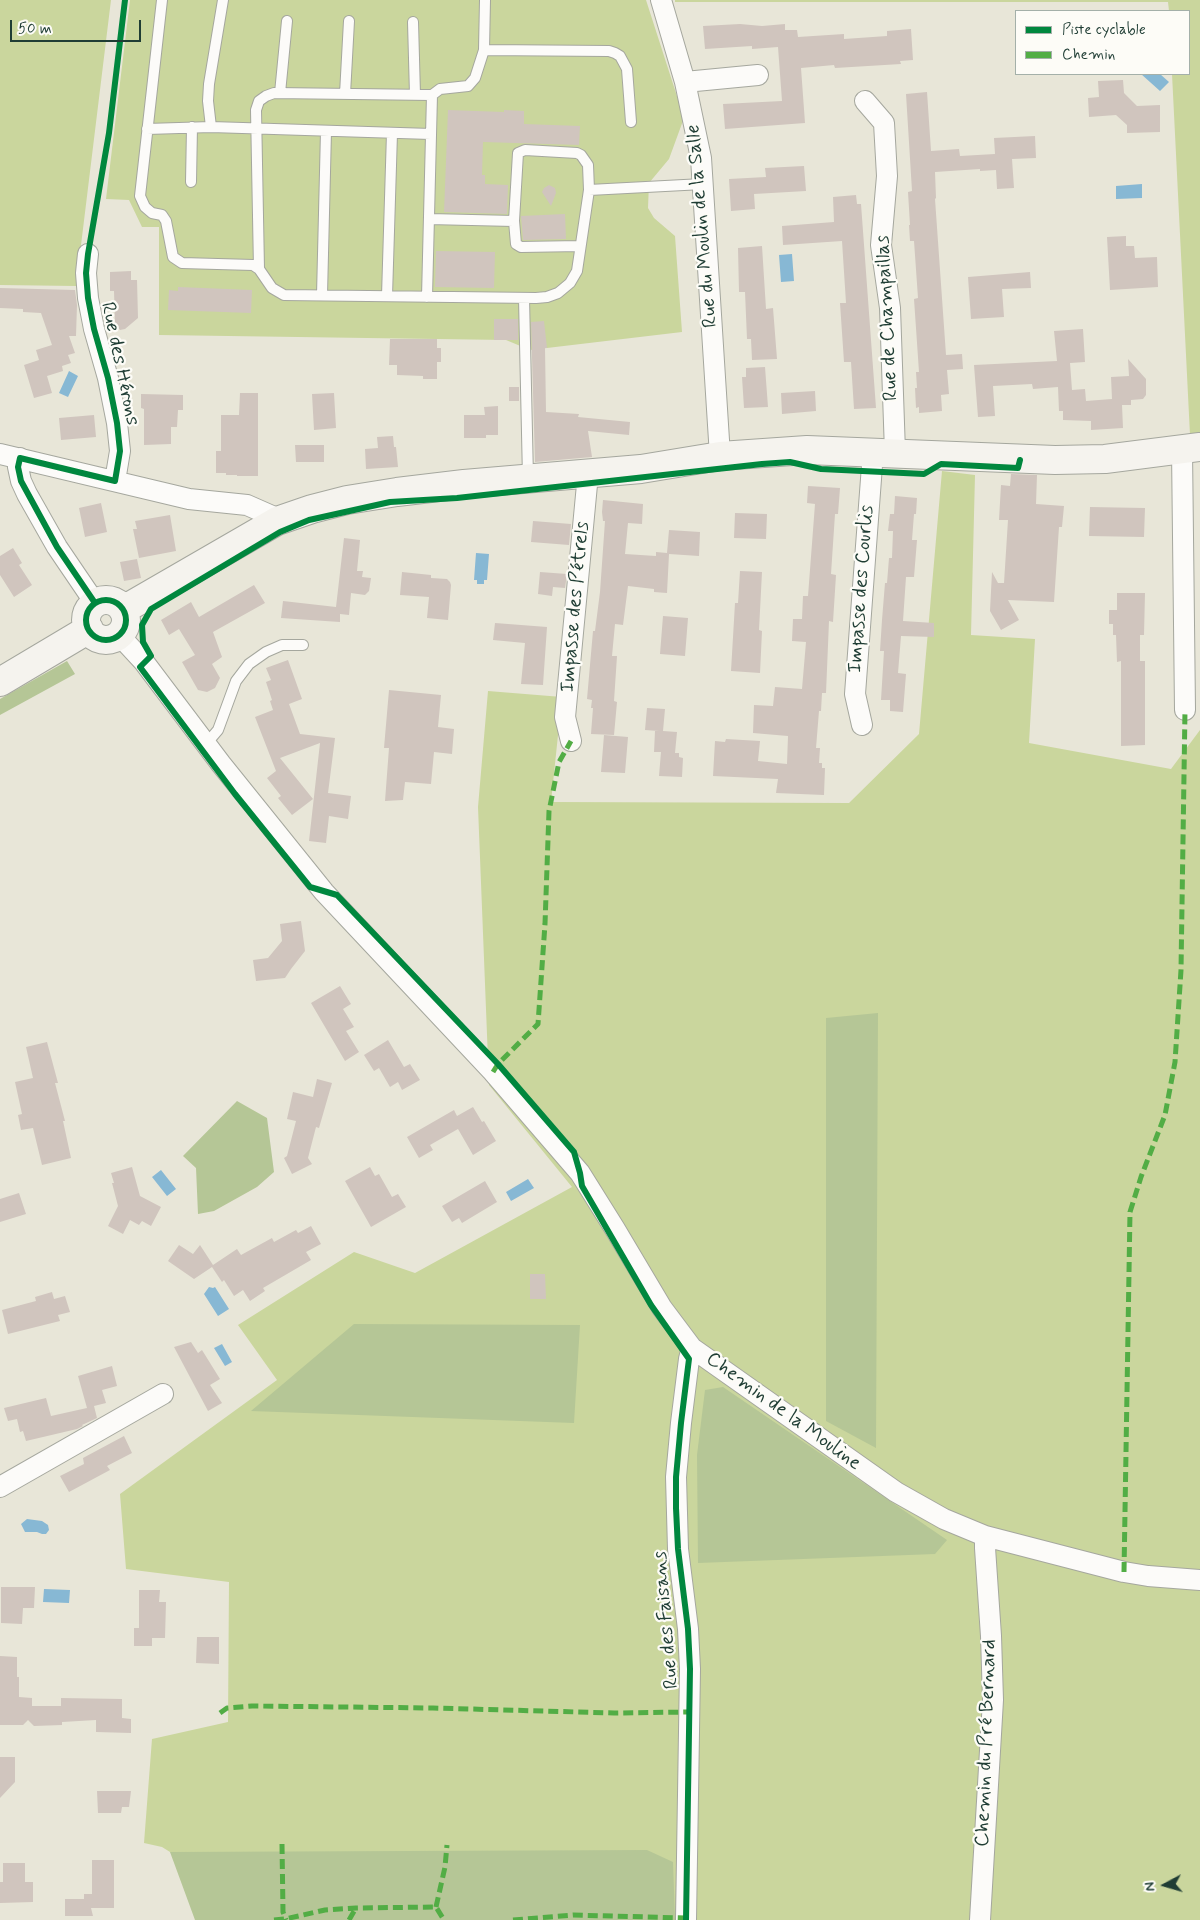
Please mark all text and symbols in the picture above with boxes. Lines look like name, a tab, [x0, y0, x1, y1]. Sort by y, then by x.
scale bar	[12, 10, 144, 42]
legend	[1015, 10, 1190, 75]
text: 50 m	[18, 19, 52, 39]
text: Piste cyclable	[1062, 20, 1146, 40]
text: Chemin	[1062, 45, 1115, 65]
street label: Rue du Moulin de la Salle	[682, 123, 724, 329]
street label: Rue de Champaillas	[872, 235, 904, 401]
street label: Rue des Hérons	[94, 300, 144, 428]
street label: Impasse des Courlis	[844, 504, 880, 674]
street label: Impasse des Pétrels	[557, 521, 595, 693]
street label: Chemin de la Mouline	[701, 1348, 865, 1476]
street label: Rue des Faisans	[649, 1550, 685, 1690]
street label: Chemin du Pré Bernard	[971, 1639, 1003, 1847]
north arrow	[1140, 1860, 1190, 1910]
text: N	[1141, 1881, 1160, 1892]

